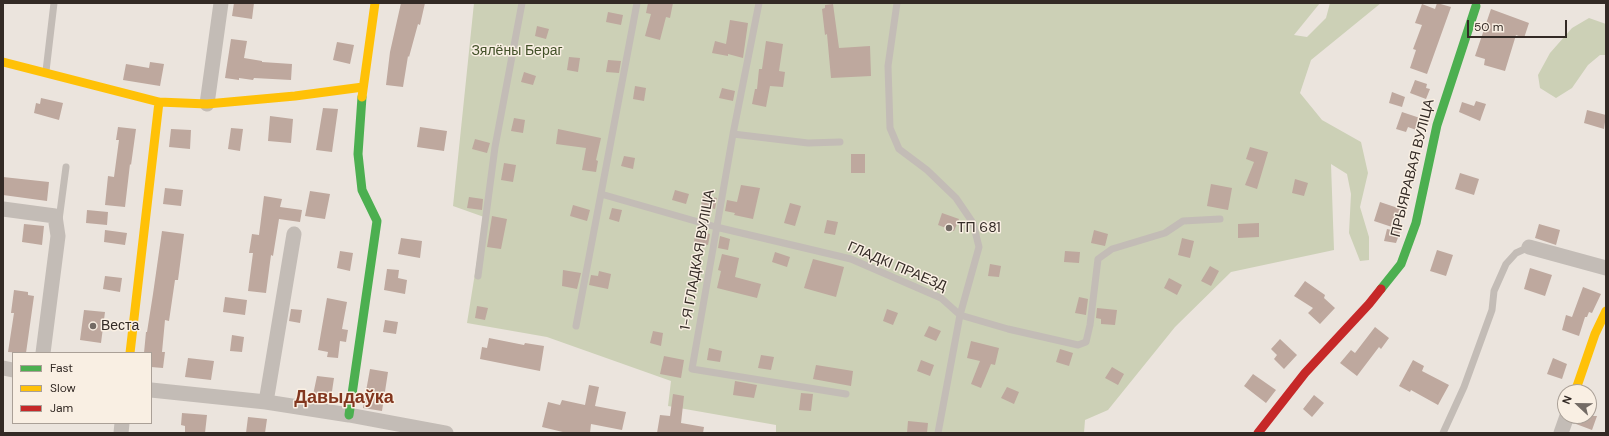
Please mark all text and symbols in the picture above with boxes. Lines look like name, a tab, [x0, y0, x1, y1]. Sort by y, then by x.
scale bar	[1469, 12, 1569, 38]
text: 50 m	[1474, 19, 1503, 35]
park label: Зялёны Бераг	[471, 43, 563, 59]
street label: ПРЫЯРАВАЯ ВУЛІЦА	[1388, 97, 1438, 239]
street label: 1-Я ГЛАДКАЯ ВУЛІЦА	[677, 188, 719, 332]
place label: ТП 681	[957, 220, 1001, 236]
marker: ТП 681	[944, 223, 954, 233]
street label: ГЛАДКІ ПРАЕЗД	[845, 239, 949, 295]
place label: Веста	[101, 318, 139, 334]
marker: Веста	[88, 321, 98, 331]
legend	[12, 352, 152, 424]
text: Fast	[50, 360, 73, 376]
text: Slow	[50, 380, 76, 396]
north arrow	[1557, 384, 1597, 424]
district label: Давыдаўка	[294, 387, 394, 409]
text: N	[1559, 394, 1575, 406]
text: Jam	[50, 400, 73, 416]

